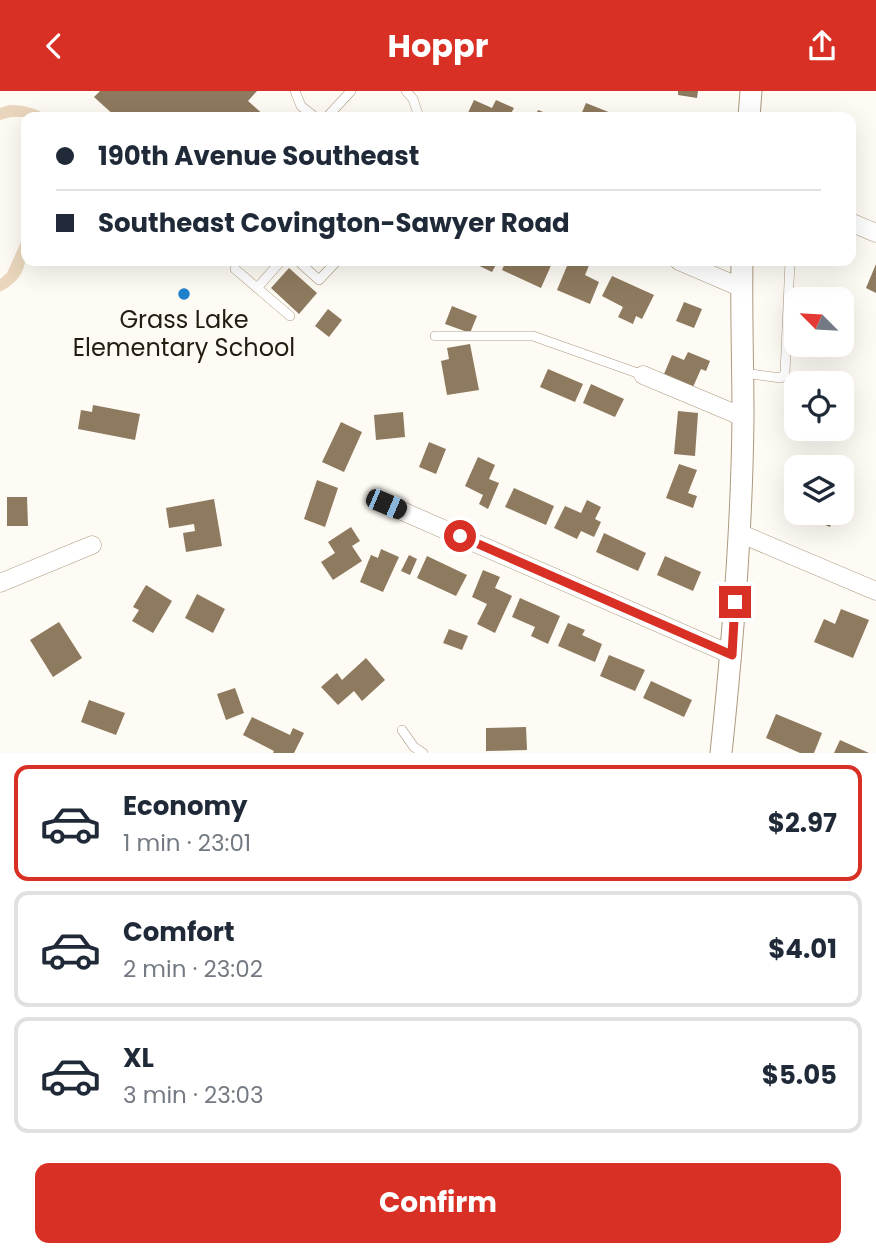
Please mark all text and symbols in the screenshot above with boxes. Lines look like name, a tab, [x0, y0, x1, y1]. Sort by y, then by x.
text: Hoppr	[388, 23, 488, 68]
icon: back	[35, 27, 73, 65]
icon: share	[803, 27, 841, 65]
text: 190th Avenue Southeast	[98, 138, 419, 174]
text: Southeast Covington-Sawyer Road	[98, 205, 570, 241]
marker: Grass Lake Elementary School	[176, 286, 192, 302]
north arrow	[784, 287, 854, 357]
map controls	[784, 287, 854, 525]
place label: Grass Lake Elementary School	[73, 303, 295, 364]
button: locate	[784, 371, 854, 441]
button: layers	[784, 455, 854, 525]
car	[363, 486, 410, 522]
route start	[444, 520, 476, 552]
route end	[719, 586, 751, 618]
text: Economy	[123, 788, 247, 824]
icon: car	[39, 792, 102, 855]
text: $2.97	[768, 805, 837, 841]
text: 1 min · 23:01	[123, 827, 251, 859]
text: Comfort	[123, 914, 235, 950]
icon: car	[39, 918, 102, 981]
text: $4.01	[768, 931, 837, 967]
text: 2 min · 23:02	[123, 953, 263, 985]
text: XL	[123, 1040, 154, 1076]
icon: car	[39, 1044, 102, 1107]
text: $5.05	[762, 1057, 837, 1093]
text: 3 min · 23:03	[123, 1079, 264, 1111]
button: Confirm	[35, 1163, 841, 1243]

